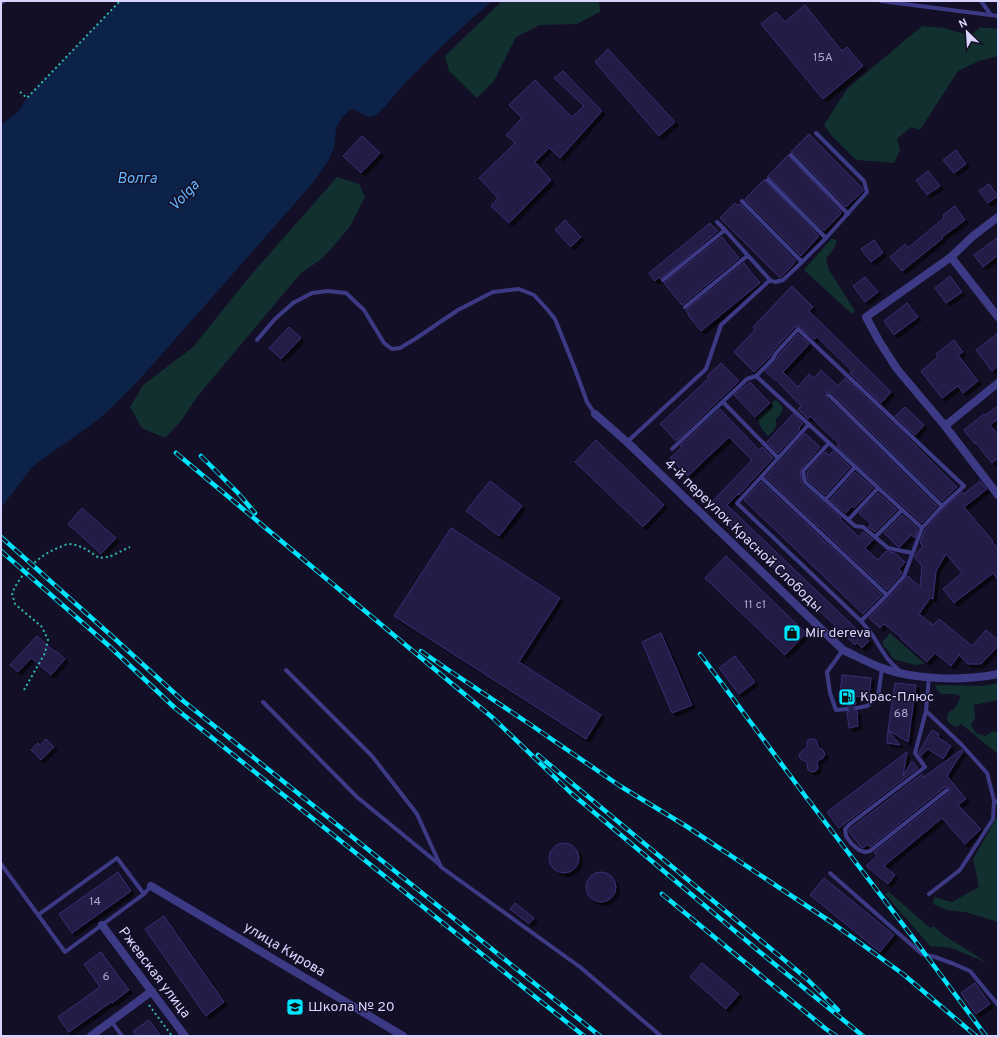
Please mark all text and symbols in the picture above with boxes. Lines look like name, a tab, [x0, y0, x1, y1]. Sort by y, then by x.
north arrow	[947, 12, 987, 52]
text: N	[957, 16, 970, 32]
house number: 15А	[813, 50, 833, 66]
water label: Волга	[117, 170, 157, 189]
water label: Volga	[166, 176, 204, 216]
street label: 4-й переулок Красной Слободы	[660, 456, 826, 616]
house number: 11 с1	[744, 597, 766, 613]
shop icon: Mir dereva	[782, 623, 802, 643]
place label: Mir dereva	[805, 625, 871, 642]
fuel station icon: Крас-Плюс	[837, 687, 857, 707]
place label: Крас-Плюс	[860, 689, 934, 706]
house number: 68	[894, 706, 908, 722]
house number: 14	[89, 894, 101, 910]
street label: улица Кирова	[240, 919, 328, 981]
street label: Ржевская улица	[114, 924, 194, 1022]
house number: 6	[102, 969, 110, 985]
school or university icon: Школа № 20	[285, 997, 305, 1017]
place label: Школа № 20	[308, 999, 395, 1016]

